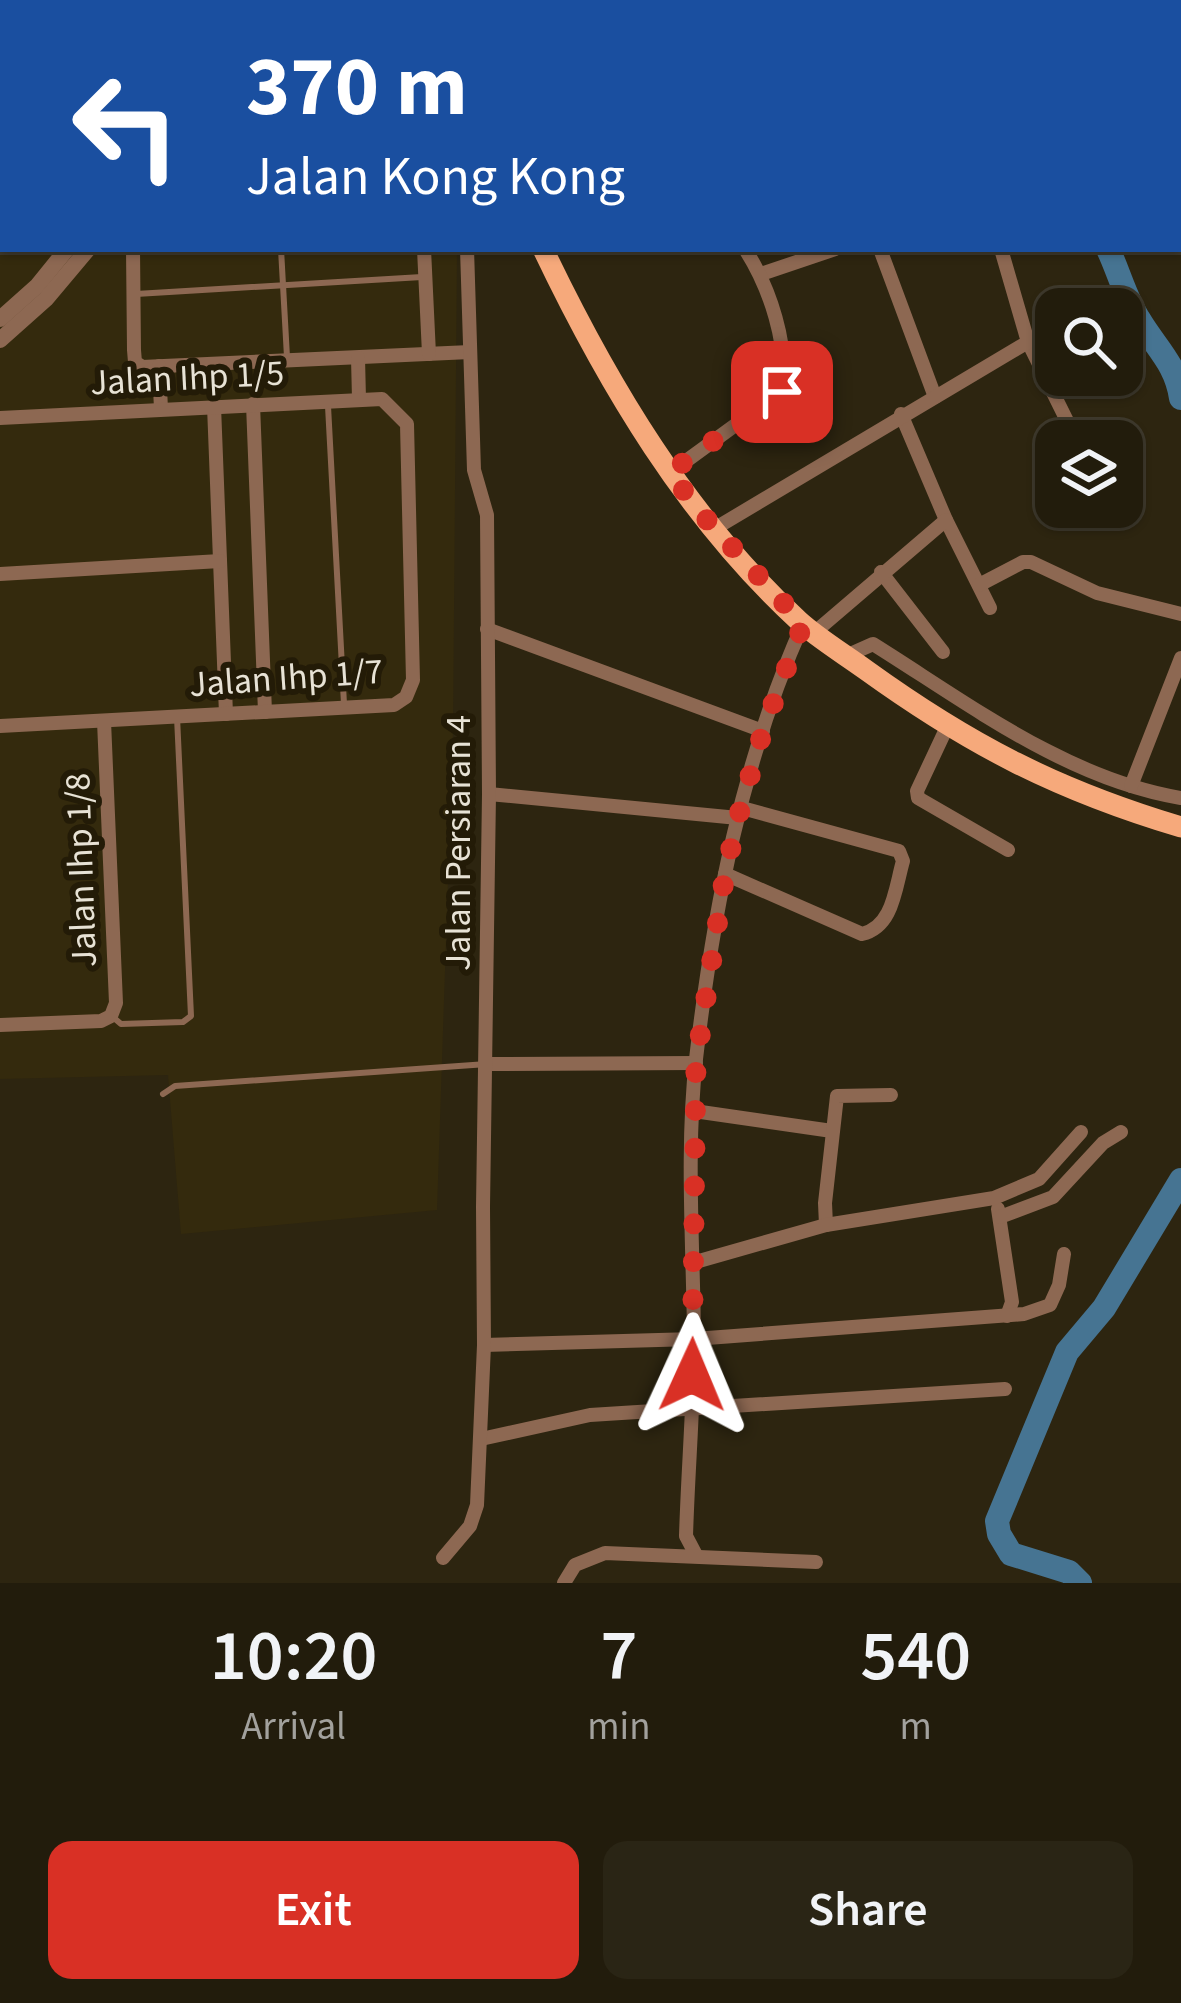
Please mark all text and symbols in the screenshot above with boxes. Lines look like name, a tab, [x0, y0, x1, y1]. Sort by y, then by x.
text: 370 m	[246, 28, 468, 148]
icon: left	[48, 48, 204, 204]
text: Jalan Kong Kong	[246, 139, 625, 216]
map controls	[1035, 288, 1143, 528]
button: search	[1035, 288, 1143, 396]
pin	[731, 341, 833, 443]
street label: Jalan Ihp 1/5	[89, 347, 285, 409]
icon: arrive	[749, 359, 815, 425]
button: layers	[1035, 420, 1143, 528]
street label: Jalan Ihp 1/7	[187, 646, 385, 710]
street label: Jalan Persiaran 4	[433, 715, 484, 971]
street label: Jalan Ihp 1/8	[52, 772, 110, 968]
position arrow	[629, 1312, 755, 1438]
text: 10:20	[210, 1605, 377, 1708]
text: 7	[600, 1605, 637, 1708]
text: 540	[860, 1605, 971, 1708]
text: Arrival	[241, 1699, 346, 1755]
text: min	[587, 1699, 651, 1755]
text: m	[900, 1699, 932, 1755]
button: Exit	[48, 1841, 579, 1979]
button: Share	[603, 1841, 1133, 1979]

